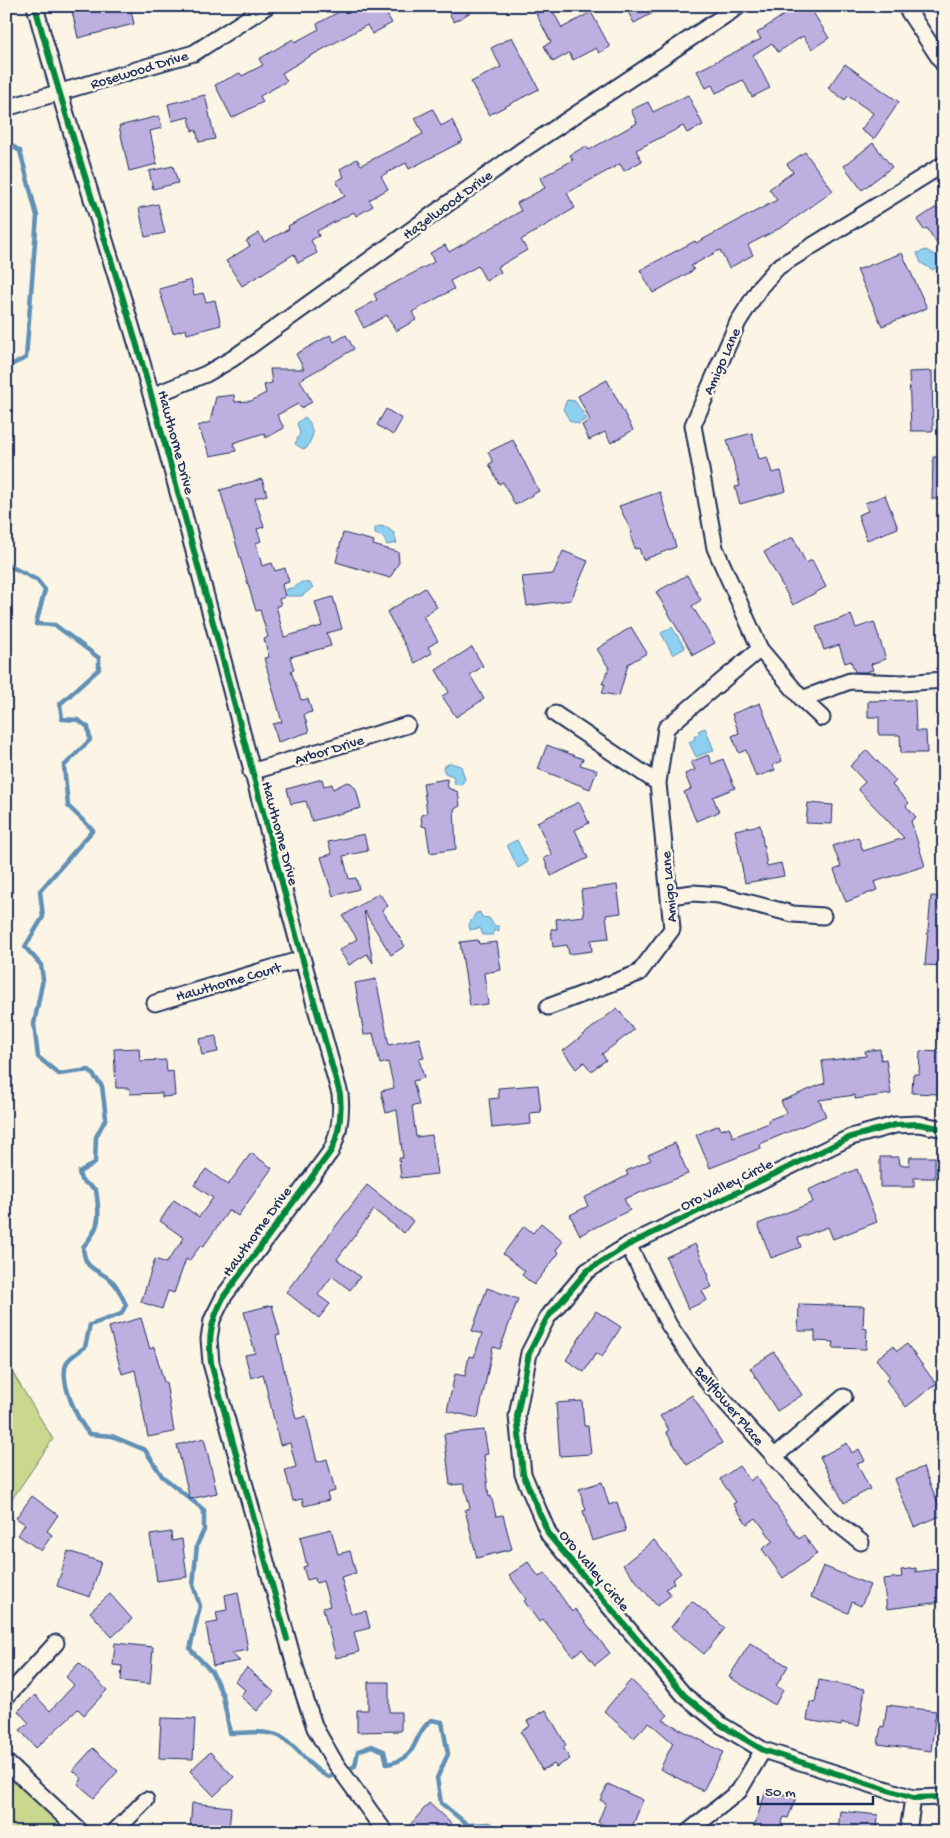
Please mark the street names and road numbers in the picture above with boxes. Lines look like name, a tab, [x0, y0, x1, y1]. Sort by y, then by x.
street label: Rosewood Drive	[89, 47, 191, 94]
street label: Hazelwood Drive	[400, 167, 497, 244]
street label: Amigo Lane	[700, 325, 746, 398]
street label: Hawthorne Drive	[153, 389, 198, 497]
street label: Arbor Drive	[293, 732, 367, 770]
street label: Hawthorne Drive	[257, 780, 302, 888]
street label: Amigo Lane	[658, 850, 682, 923]
street label: Hawthorne Court	[174, 959, 285, 1007]
street label: Oro Valley Circle	[678, 1156, 776, 1216]
street label: Hawthorne Drive	[219, 1183, 296, 1281]
street label: Bellflower Place	[689, 1362, 767, 1450]
street label: Oro Valley Circle	[554, 1527, 633, 1616]

